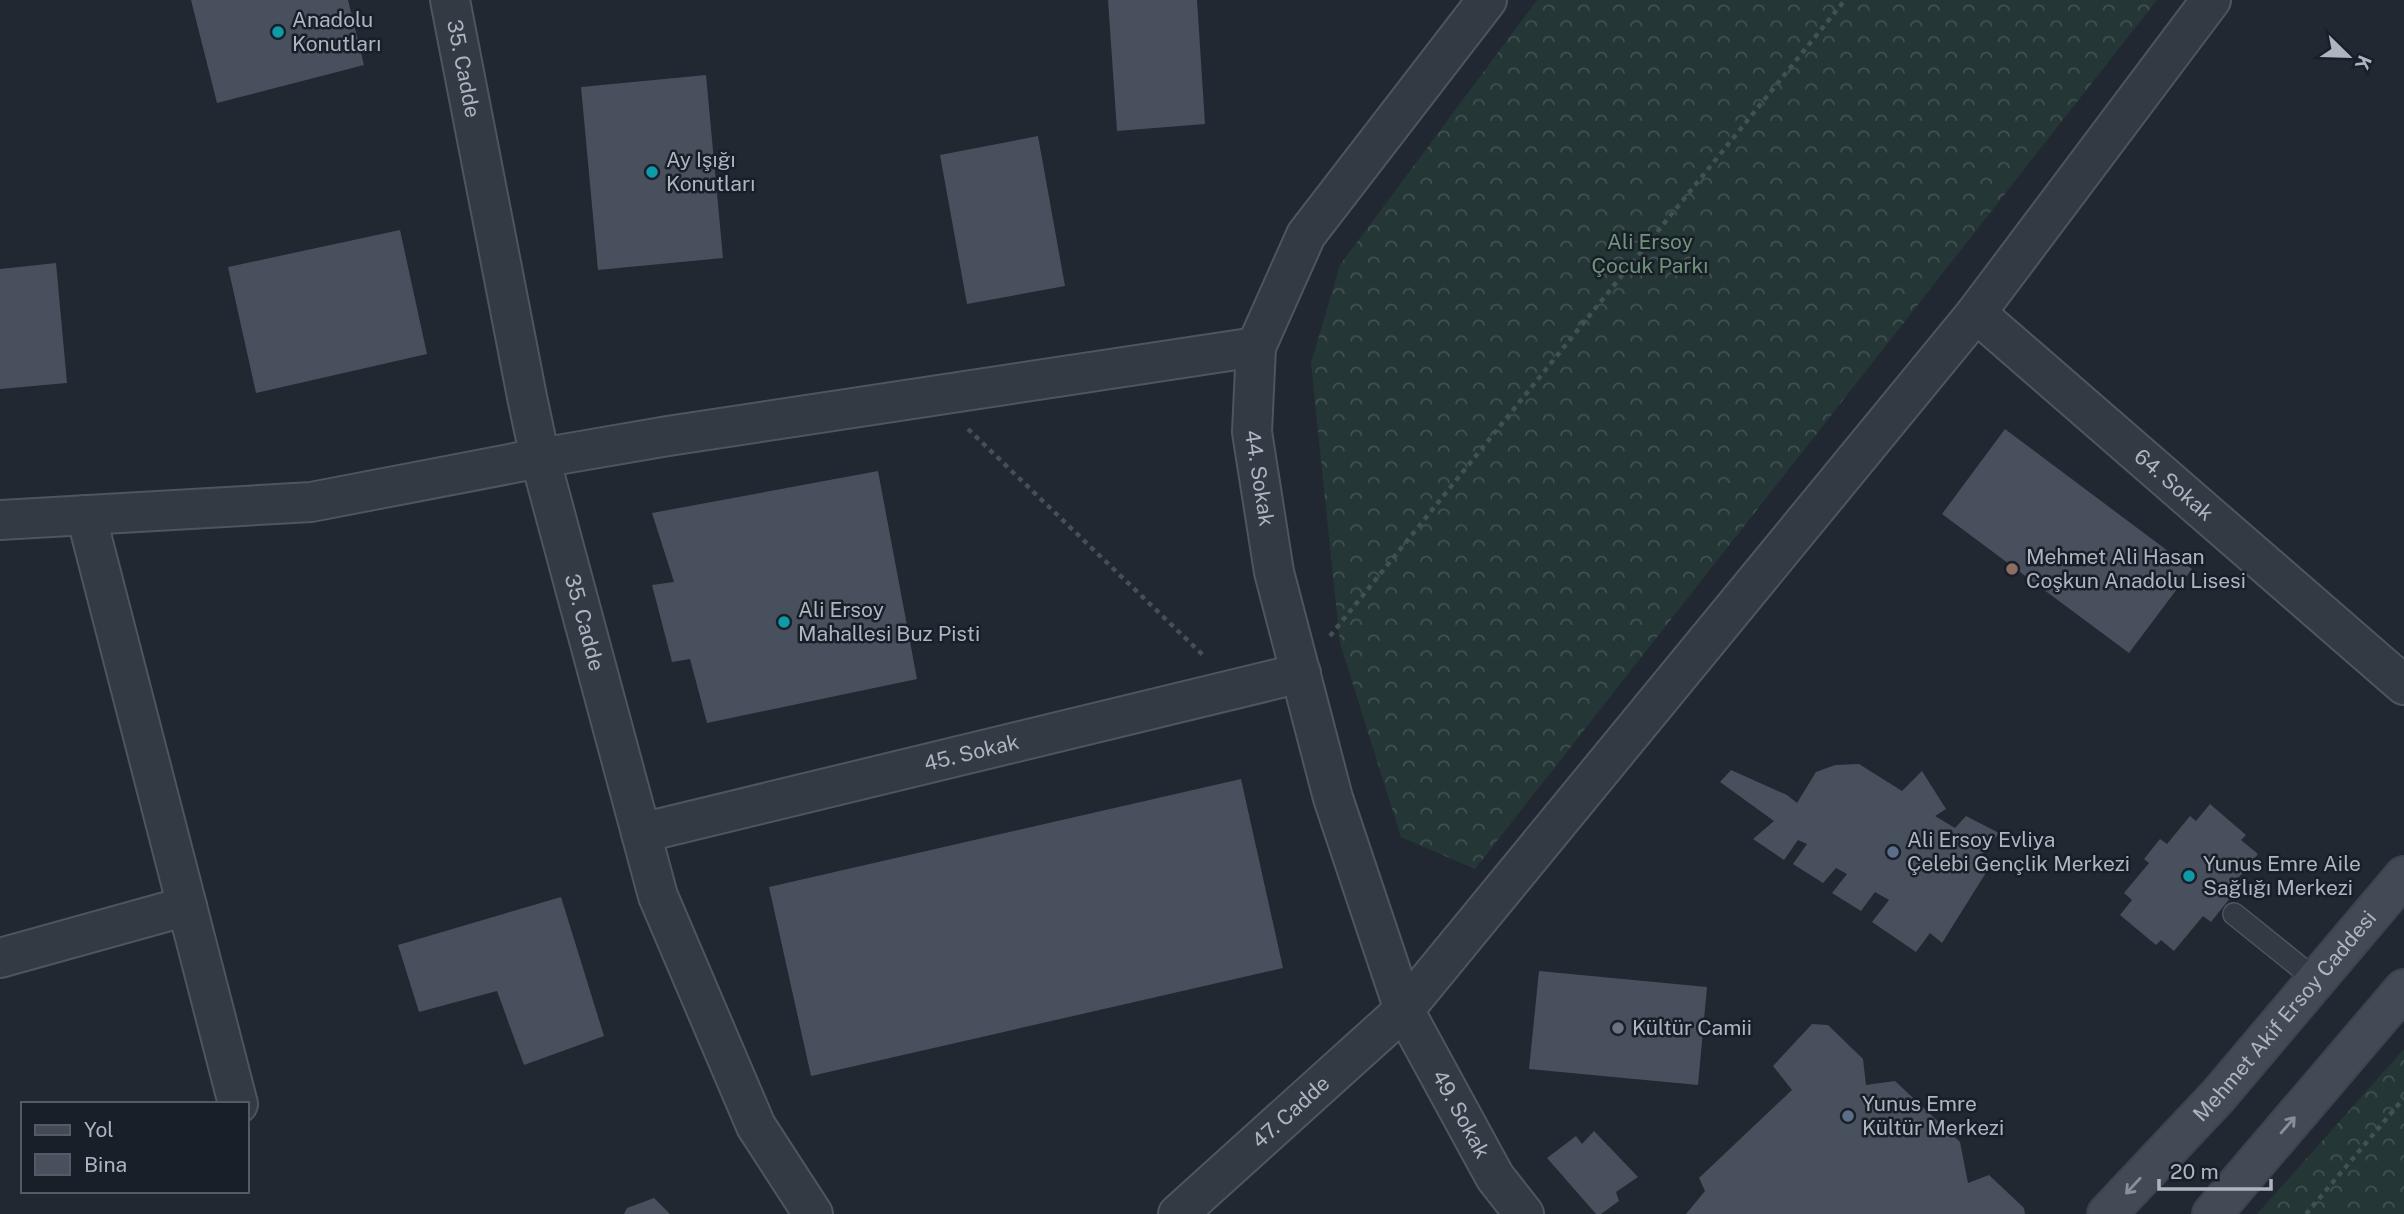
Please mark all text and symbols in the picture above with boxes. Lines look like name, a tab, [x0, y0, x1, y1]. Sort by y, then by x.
place label: Anadolu Konutları	[292, 7, 381, 56]
street label: 35. Cadde	[442, 17, 486, 120]
north arrow	[2313, 21, 2383, 91]
marker: Anadolu Konutları	[270, 24, 286, 40]
text: K	[2351, 52, 2376, 74]
place label: Ay Işığı Konutları	[666, 147, 755, 196]
marker: Ay Işığı Konutları	[644, 164, 660, 180]
park label: Ali Ersoy Çocuk Parkı	[1592, 229, 1708, 278]
street label: 44. Sokak	[1240, 428, 1280, 528]
street label: 64. Sokak	[2129, 443, 2219, 526]
place label: Mehmet Ali Hasan Coşkun Anadolu Lisesi	[2026, 544, 2246, 593]
marker: Mehmet Ali Hasan Coşkun Anadolu Lisesi	[2004, 561, 2020, 577]
street label: 35. Cadde	[560, 571, 610, 673]
place label: Ali Ersoy Mahallesi̇ Buz Pisti	[798, 597, 980, 646]
marker: Ali Ersoy Mahallesi̇ Buz Pisti	[776, 614, 792, 630]
street label: 45. Sokak	[921, 729, 1022, 776]
place label: Ali Ersoy Evliya Çelebi Gençlik Merkezi	[1907, 827, 2130, 876]
marker: Ali Ersoy Evliya Çelebi Gençlik Merkezi	[1885, 844, 1901, 860]
place label: Yunus Emre Aile Sağlığı Merkezi	[2203, 851, 2361, 900]
marker: Yunus Emre Aile Sağlığı Merkezi	[2181, 868, 2197, 884]
street label: Mehmet Akif Ersoy Caddesi	[2188, 905, 2381, 1126]
place label: Kültür Camii	[1632, 1015, 1752, 1040]
marker: Kültür Camii	[1610, 1020, 1626, 1036]
street label: 49. Sokak	[1427, 1066, 1496, 1163]
street label: 47. Cadde	[1247, 1070, 1334, 1153]
place label: Yunus Emre Kültür Merkezi	[1862, 1091, 2004, 1140]
legend	[21, 1102, 248, 1193]
marker: Yunus Emre Kültür Merkezi	[1840, 1108, 1856, 1124]
one-way arrow	[2280, 1116, 2296, 1134]
text: Yol	[84, 1117, 114, 1142]
scale bar	[2159, 1148, 2271, 1192]
text: Bina	[84, 1152, 127, 1177]
text: 20 m	[2170, 1159, 2219, 1184]
one-way arrow	[2125, 1177, 2142, 1194]

